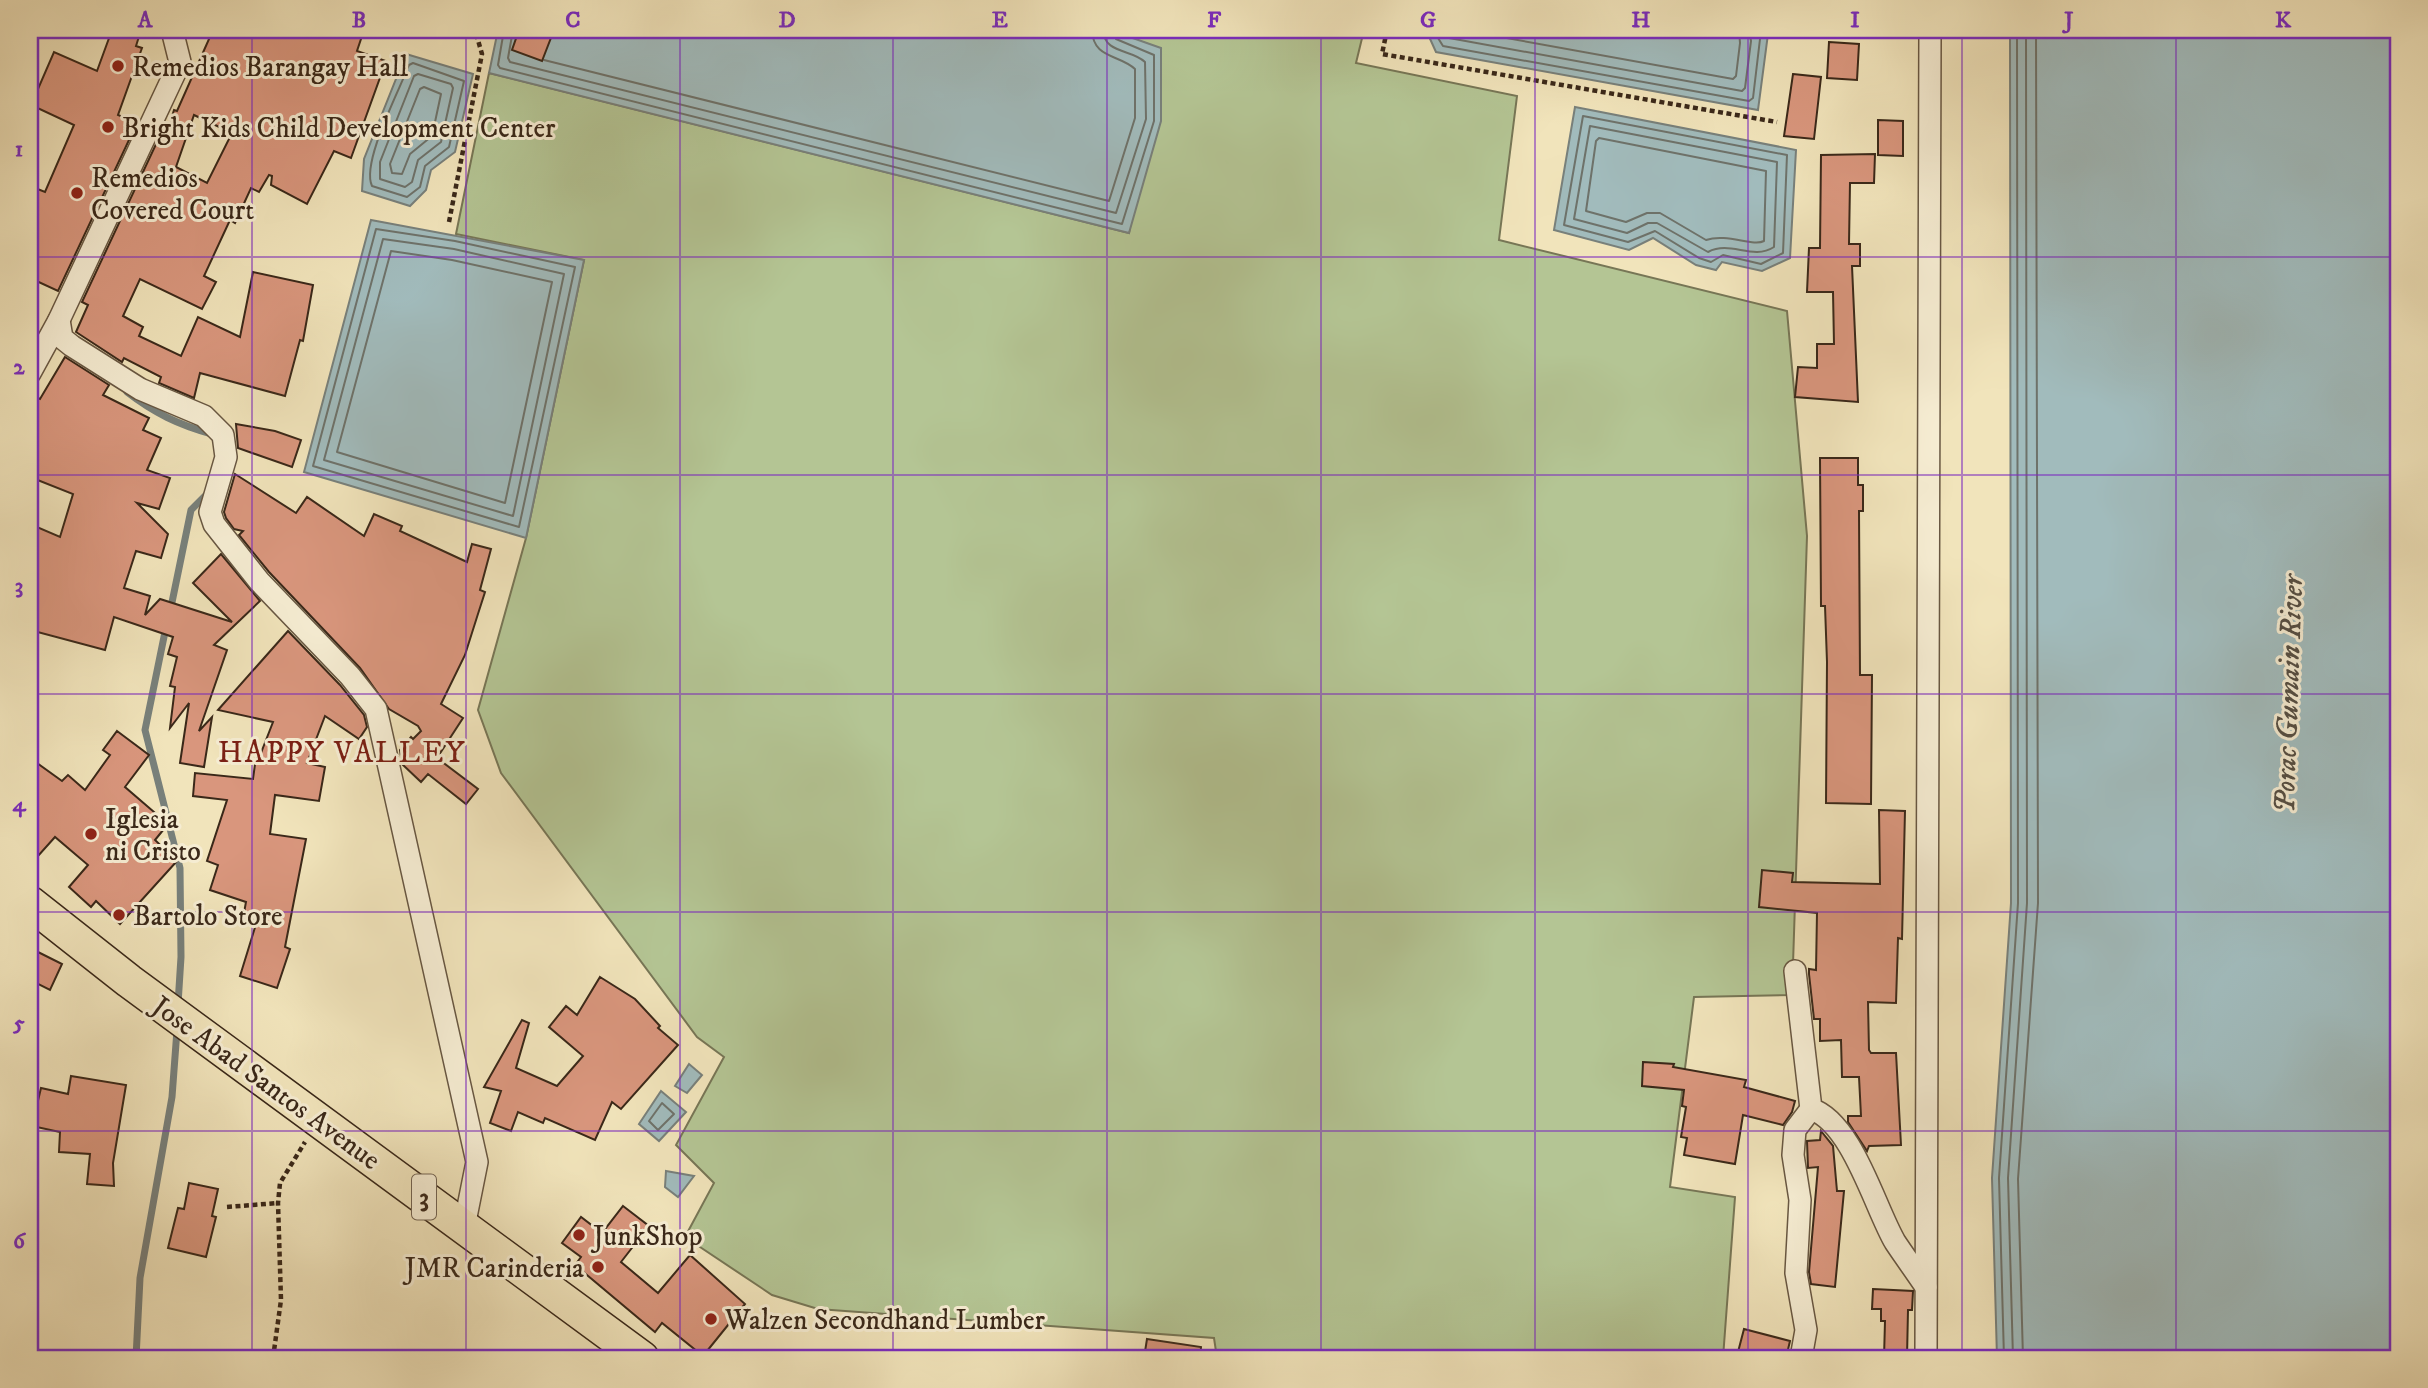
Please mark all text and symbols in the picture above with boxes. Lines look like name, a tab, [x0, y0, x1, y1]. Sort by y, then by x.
text: A	[137, 6, 154, 35]
text: B	[352, 6, 366, 35]
text: C	[565, 6, 581, 35]
text: D	[778, 6, 796, 35]
text: E	[992, 6, 1008, 35]
text: F	[1207, 6, 1222, 35]
text: G	[1420, 6, 1436, 35]
text: H	[1631, 6, 1651, 35]
text: I	[1850, 6, 1860, 35]
text: J	[2061, 6, 2074, 35]
text: K	[2275, 6, 2292, 35]
place label: Remedios Barangay Hall	[132, 50, 409, 85]
marker: Remedios Barangay Hall	[110, 58, 126, 74]
place label: Bright Kids Child Development Center	[122, 111, 556, 146]
marker: Bright Kids Child Development Center	[100, 119, 116, 135]
text: 1	[15, 135, 23, 164]
place label: Remedios Covered Court	[91, 161, 254, 228]
marker: Remedios Covered Court	[69, 185, 85, 201]
text: 2	[13, 353, 25, 382]
text: 3	[15, 572, 23, 601]
water label: Porac Gumain River	[2267, 572, 2312, 814]
district label: HAPPY VALLEY	[218, 735, 466, 772]
text: 4	[12, 790, 27, 819]
place label: Iglesia ni Cristo	[105, 802, 201, 869]
marker: Iglesia ni Cristo	[83, 826, 99, 842]
place label: Bartolo Store	[133, 899, 283, 934]
marker: Bartolo Store	[111, 907, 127, 923]
street label: Jose Abad Santos Avenue	[143, 987, 387, 1178]
text: 5	[12, 1009, 25, 1038]
road number: 3	[412, 1174, 436, 1220]
place label: JunkShop	[590, 1219, 702, 1254]
text: 6	[13, 1227, 27, 1256]
marker: JunkShop	[571, 1227, 587, 1243]
place label: JMR Carinderia	[402, 1251, 584, 1286]
marker: JMR Carinderia	[590, 1259, 606, 1275]
place label: Walzen Secondhand Lumber	[724, 1303, 1046, 1338]
marker: Walzen Secondhand Lumber	[703, 1311, 719, 1327]

